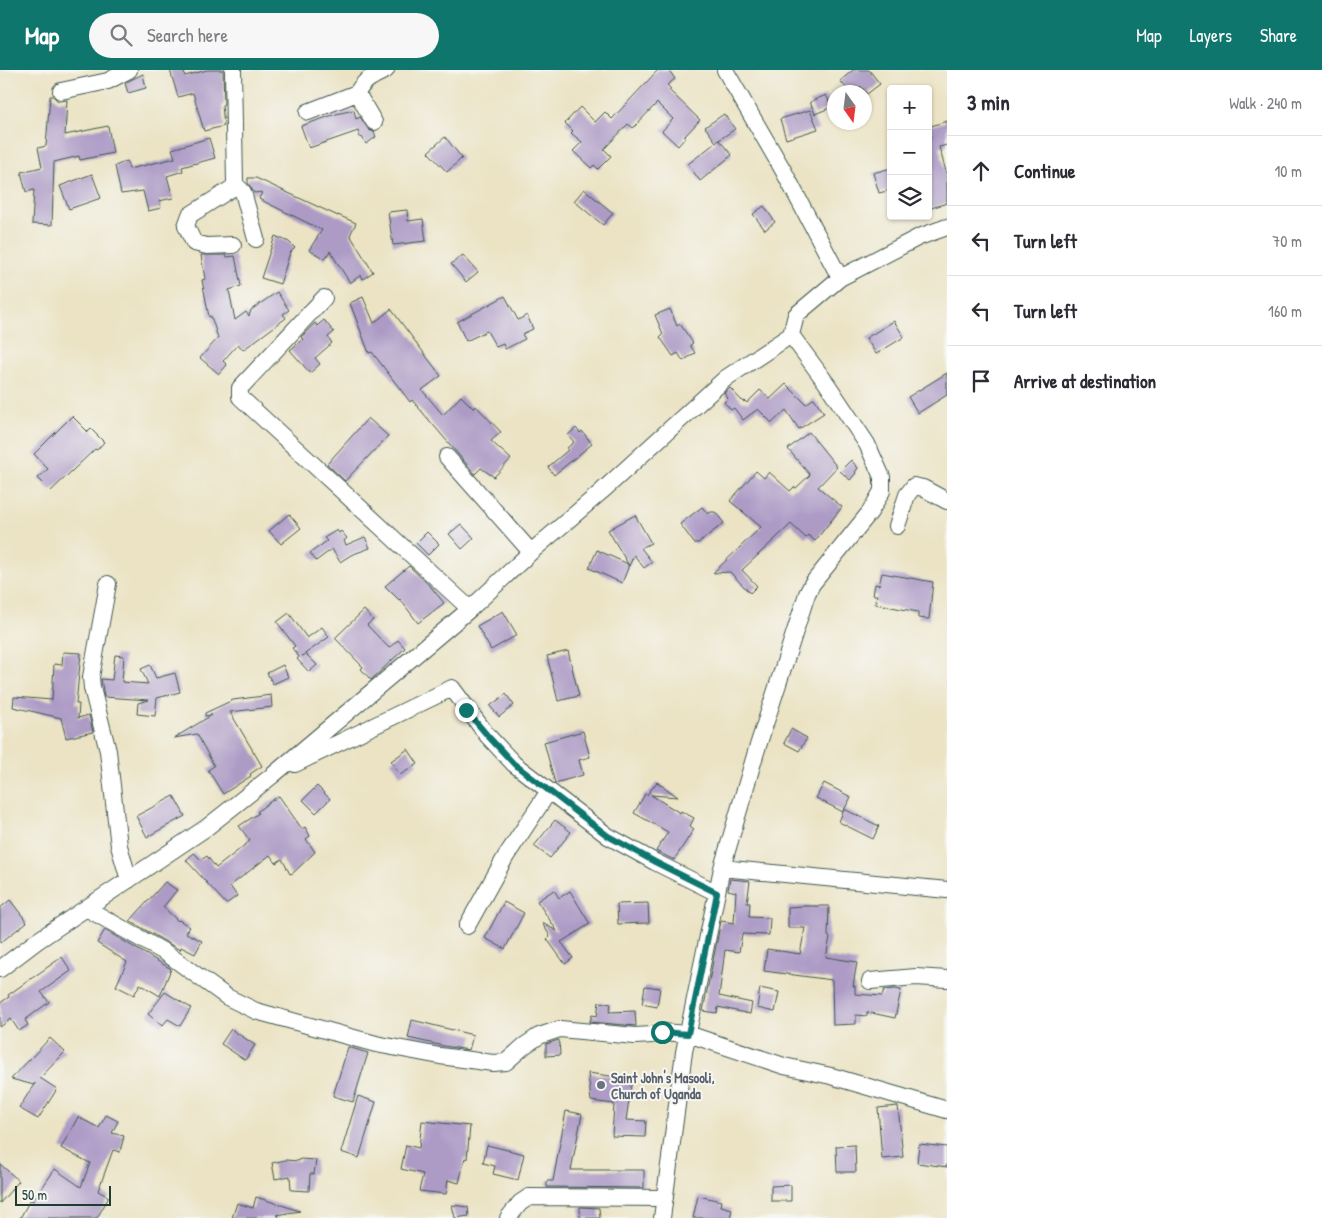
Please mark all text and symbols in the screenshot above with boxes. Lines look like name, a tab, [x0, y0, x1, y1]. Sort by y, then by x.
search box	[89, 13, 439, 58]
text: Map	[25, 19, 59, 51]
icon: search	[107, 21, 135, 49]
text: Search here	[147, 22, 228, 48]
text: Map	[1136, 23, 1162, 48]
text: Layers	[1190, 23, 1232, 48]
text: Share	[1260, 23, 1297, 48]
north arrow	[827, 85, 872, 130]
map controls	[887, 85, 932, 220]
button: +	[887, 85, 932, 130]
text: 3 min	[967, 88, 1010, 117]
text: Walk · 240 m	[1229, 92, 1302, 114]
button: −	[887, 130, 932, 175]
icon: ahead	[967, 157, 995, 185]
text: Continue	[1014, 158, 1075, 184]
text: 10 m	[1274, 160, 1302, 182]
button: layers	[887, 175, 932, 220]
icon: left	[967, 227, 995, 255]
text: Turn left	[1014, 228, 1077, 254]
text: 70 m	[1272, 230, 1302, 252]
icon: left	[967, 297, 995, 325]
text: Turn left	[1014, 298, 1077, 324]
text: 160 m	[1268, 300, 1302, 322]
icon: arrive	[967, 367, 995, 395]
text: Arrive at destination	[1014, 368, 1156, 394]
route end	[455, 699, 478, 722]
route start	[651, 1021, 674, 1044]
place label: Saint John's Masooli, Church of Uganda	[611, 1068, 715, 1105]
marker: Saint John's Masooli, Church of Uganda	[595, 1079, 607, 1091]
scale bar	[15, 1183, 111, 1206]
text: 50 m	[22, 1185, 47, 1204]

